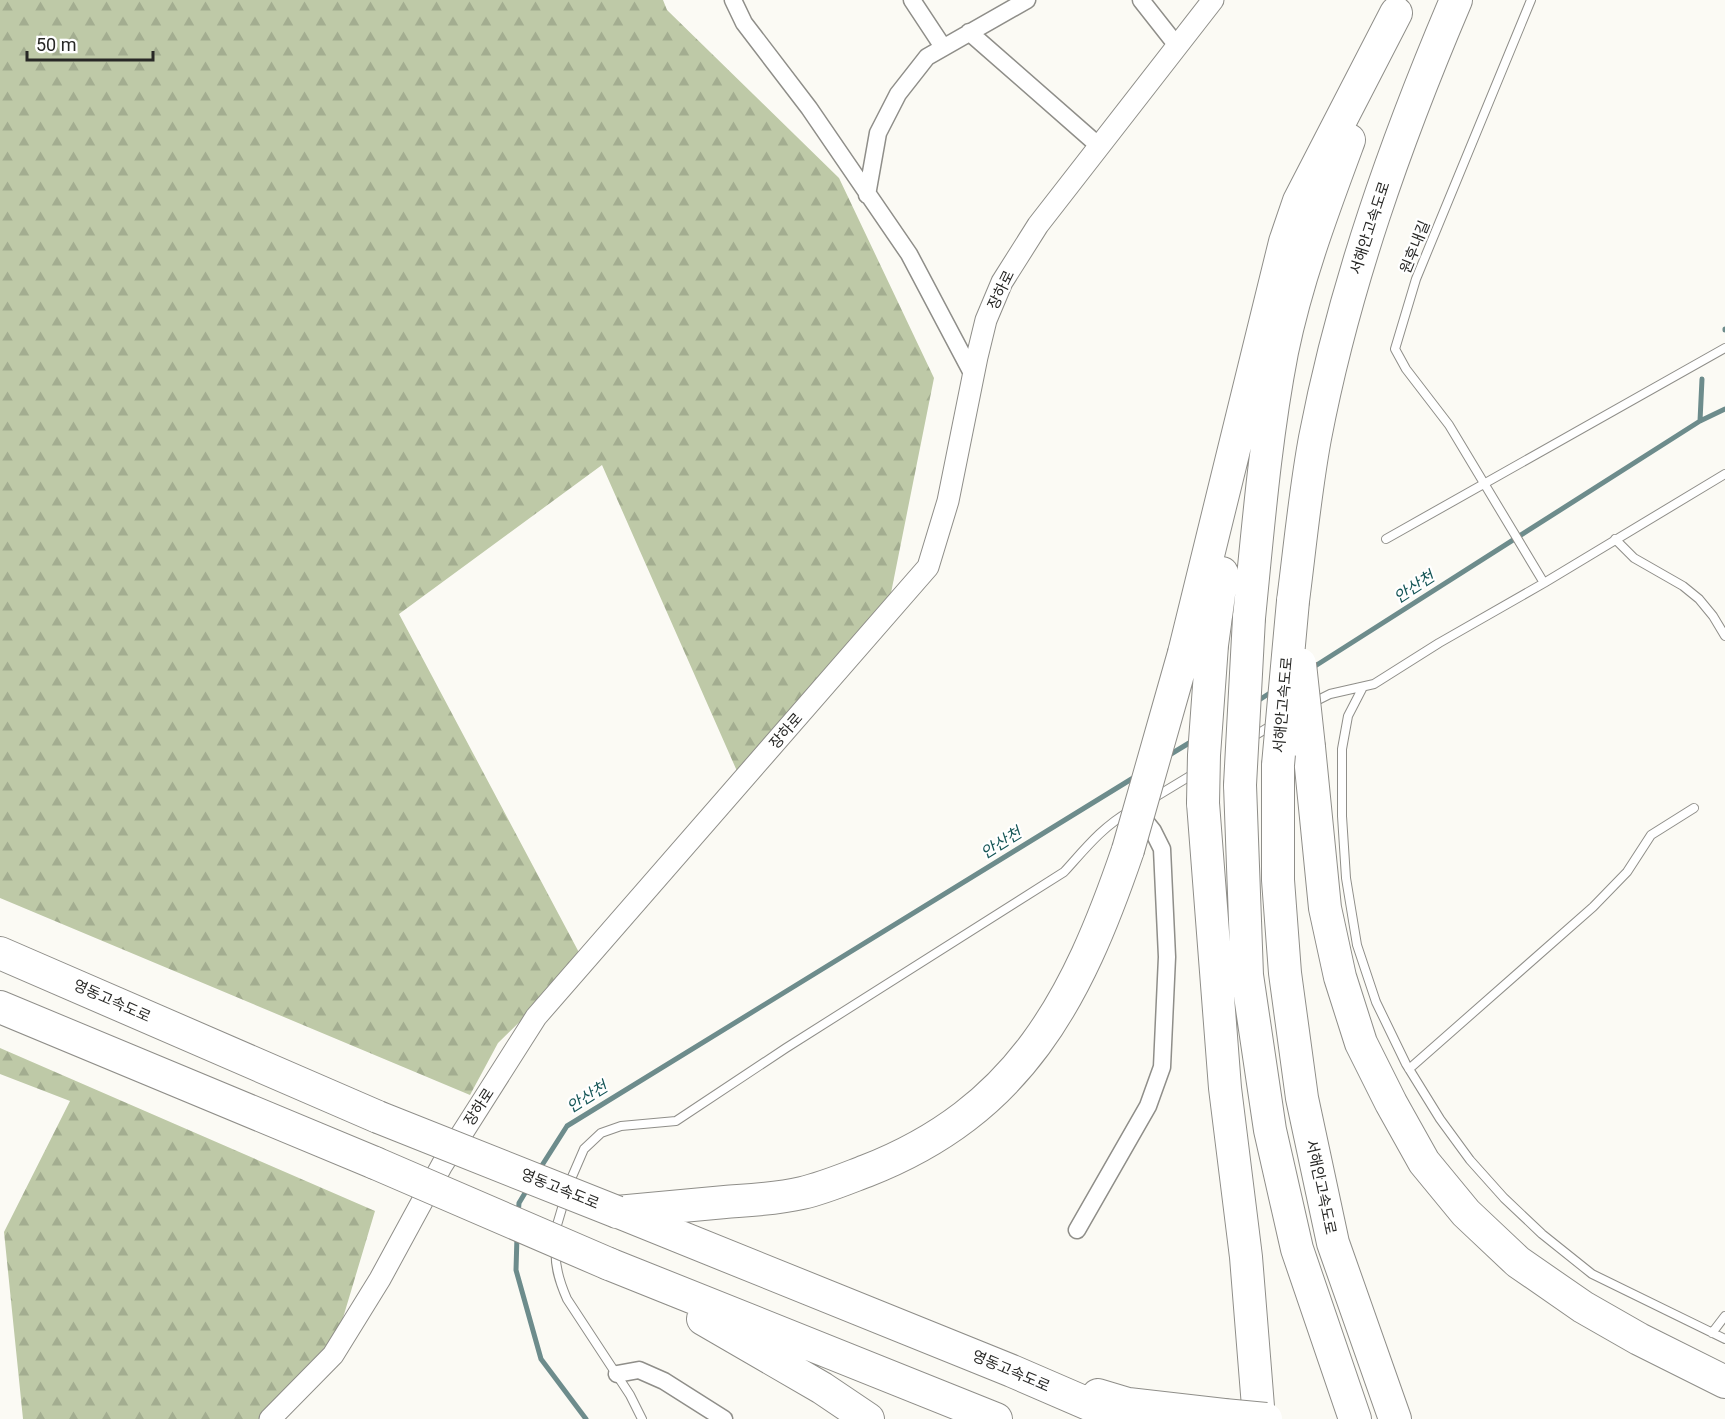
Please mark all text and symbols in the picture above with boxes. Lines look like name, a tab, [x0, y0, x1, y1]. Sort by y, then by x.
scale bar	[27, 24, 153, 62]
text: 50 m	[36, 34, 76, 55]
street label: 서해안고속도로	[1347, 179, 1393, 277]
street label: 원후내길	[1396, 218, 1434, 276]
street label: 장하로	[984, 267, 1018, 313]
water label: 안산천	[1390, 566, 1440, 607]
street label: 서해안고속도로	[1270, 656, 1296, 754]
street label: 장하로	[766, 709, 806, 753]
water label: 안산천	[977, 822, 1027, 863]
street label: 영동고속도로	[71, 976, 153, 1026]
water label: 안산천	[563, 1076, 613, 1117]
street label: 장하로	[460, 1085, 498, 1129]
street label: 서해안고속도로	[1302, 1138, 1340, 1236]
street label: 영동고속도로	[518, 1165, 602, 1213]
street label: 영동고속도로	[969, 1347, 1053, 1395]

